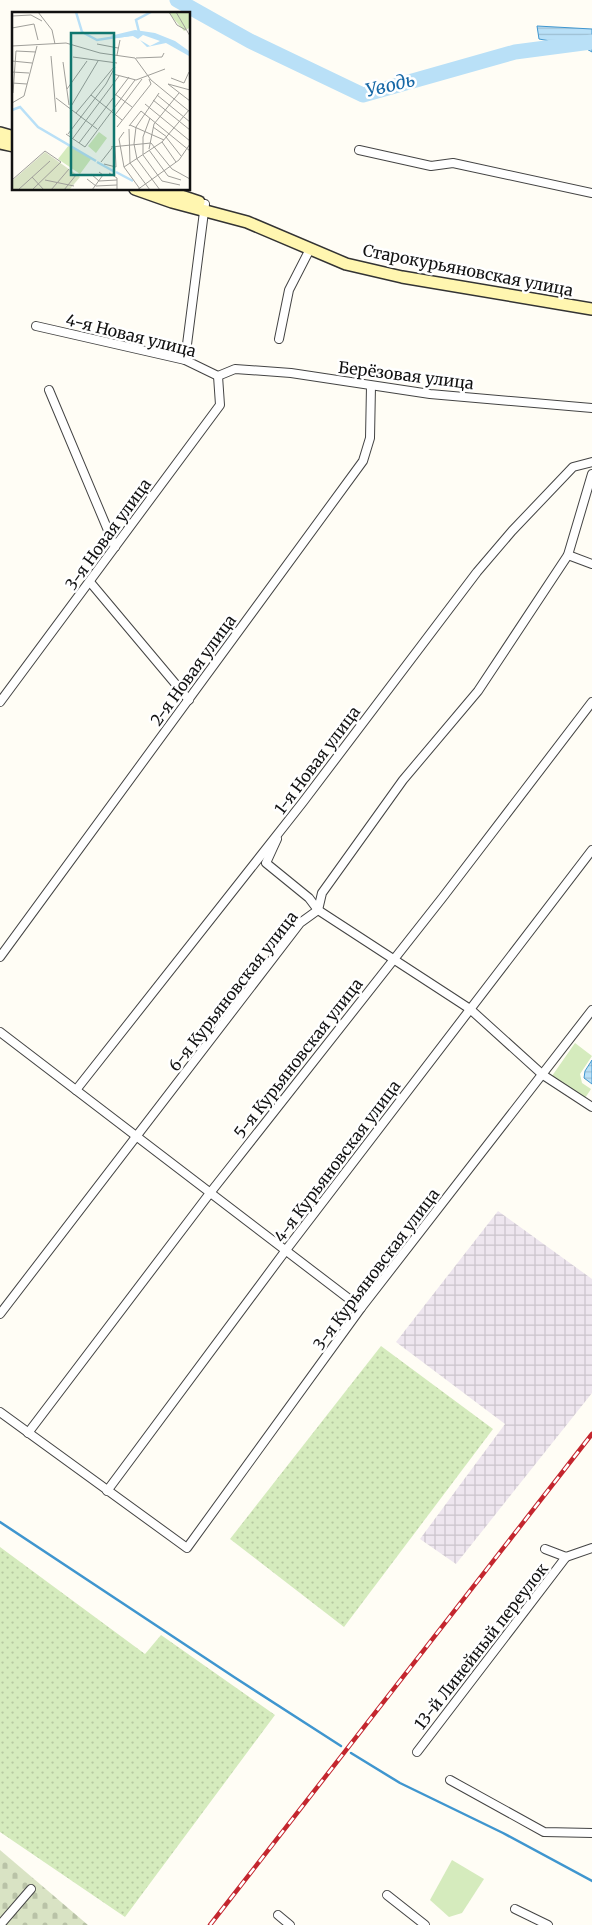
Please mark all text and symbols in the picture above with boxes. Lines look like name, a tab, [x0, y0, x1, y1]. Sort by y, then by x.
inset map	[12, 12, 190, 190]
water label: Уводь	[363, 68, 417, 102]
street label: Старокурьяновская улица	[361, 240, 575, 300]
street label: 4-я Новая улица	[64, 309, 199, 361]
street label: Берёзовая улица	[337, 357, 475, 393]
street label: 3-я Новая улица	[61, 474, 155, 594]
street label: 2-я Новая улица	[146, 610, 240, 729]
street label: 1-я Новая улица	[270, 702, 364, 818]
street label: 6-я Курьяновская улица	[164, 907, 302, 1075]
street label: 5-я Курьяновская улица	[229, 974, 367, 1142]
street label: 4-я Курьяновская улица	[270, 1076, 405, 1246]
street label: 3-я Курьяновская улица	[309, 1184, 444, 1354]
street label: 13-й Линейный переулок	[410, 1559, 552, 1733]

